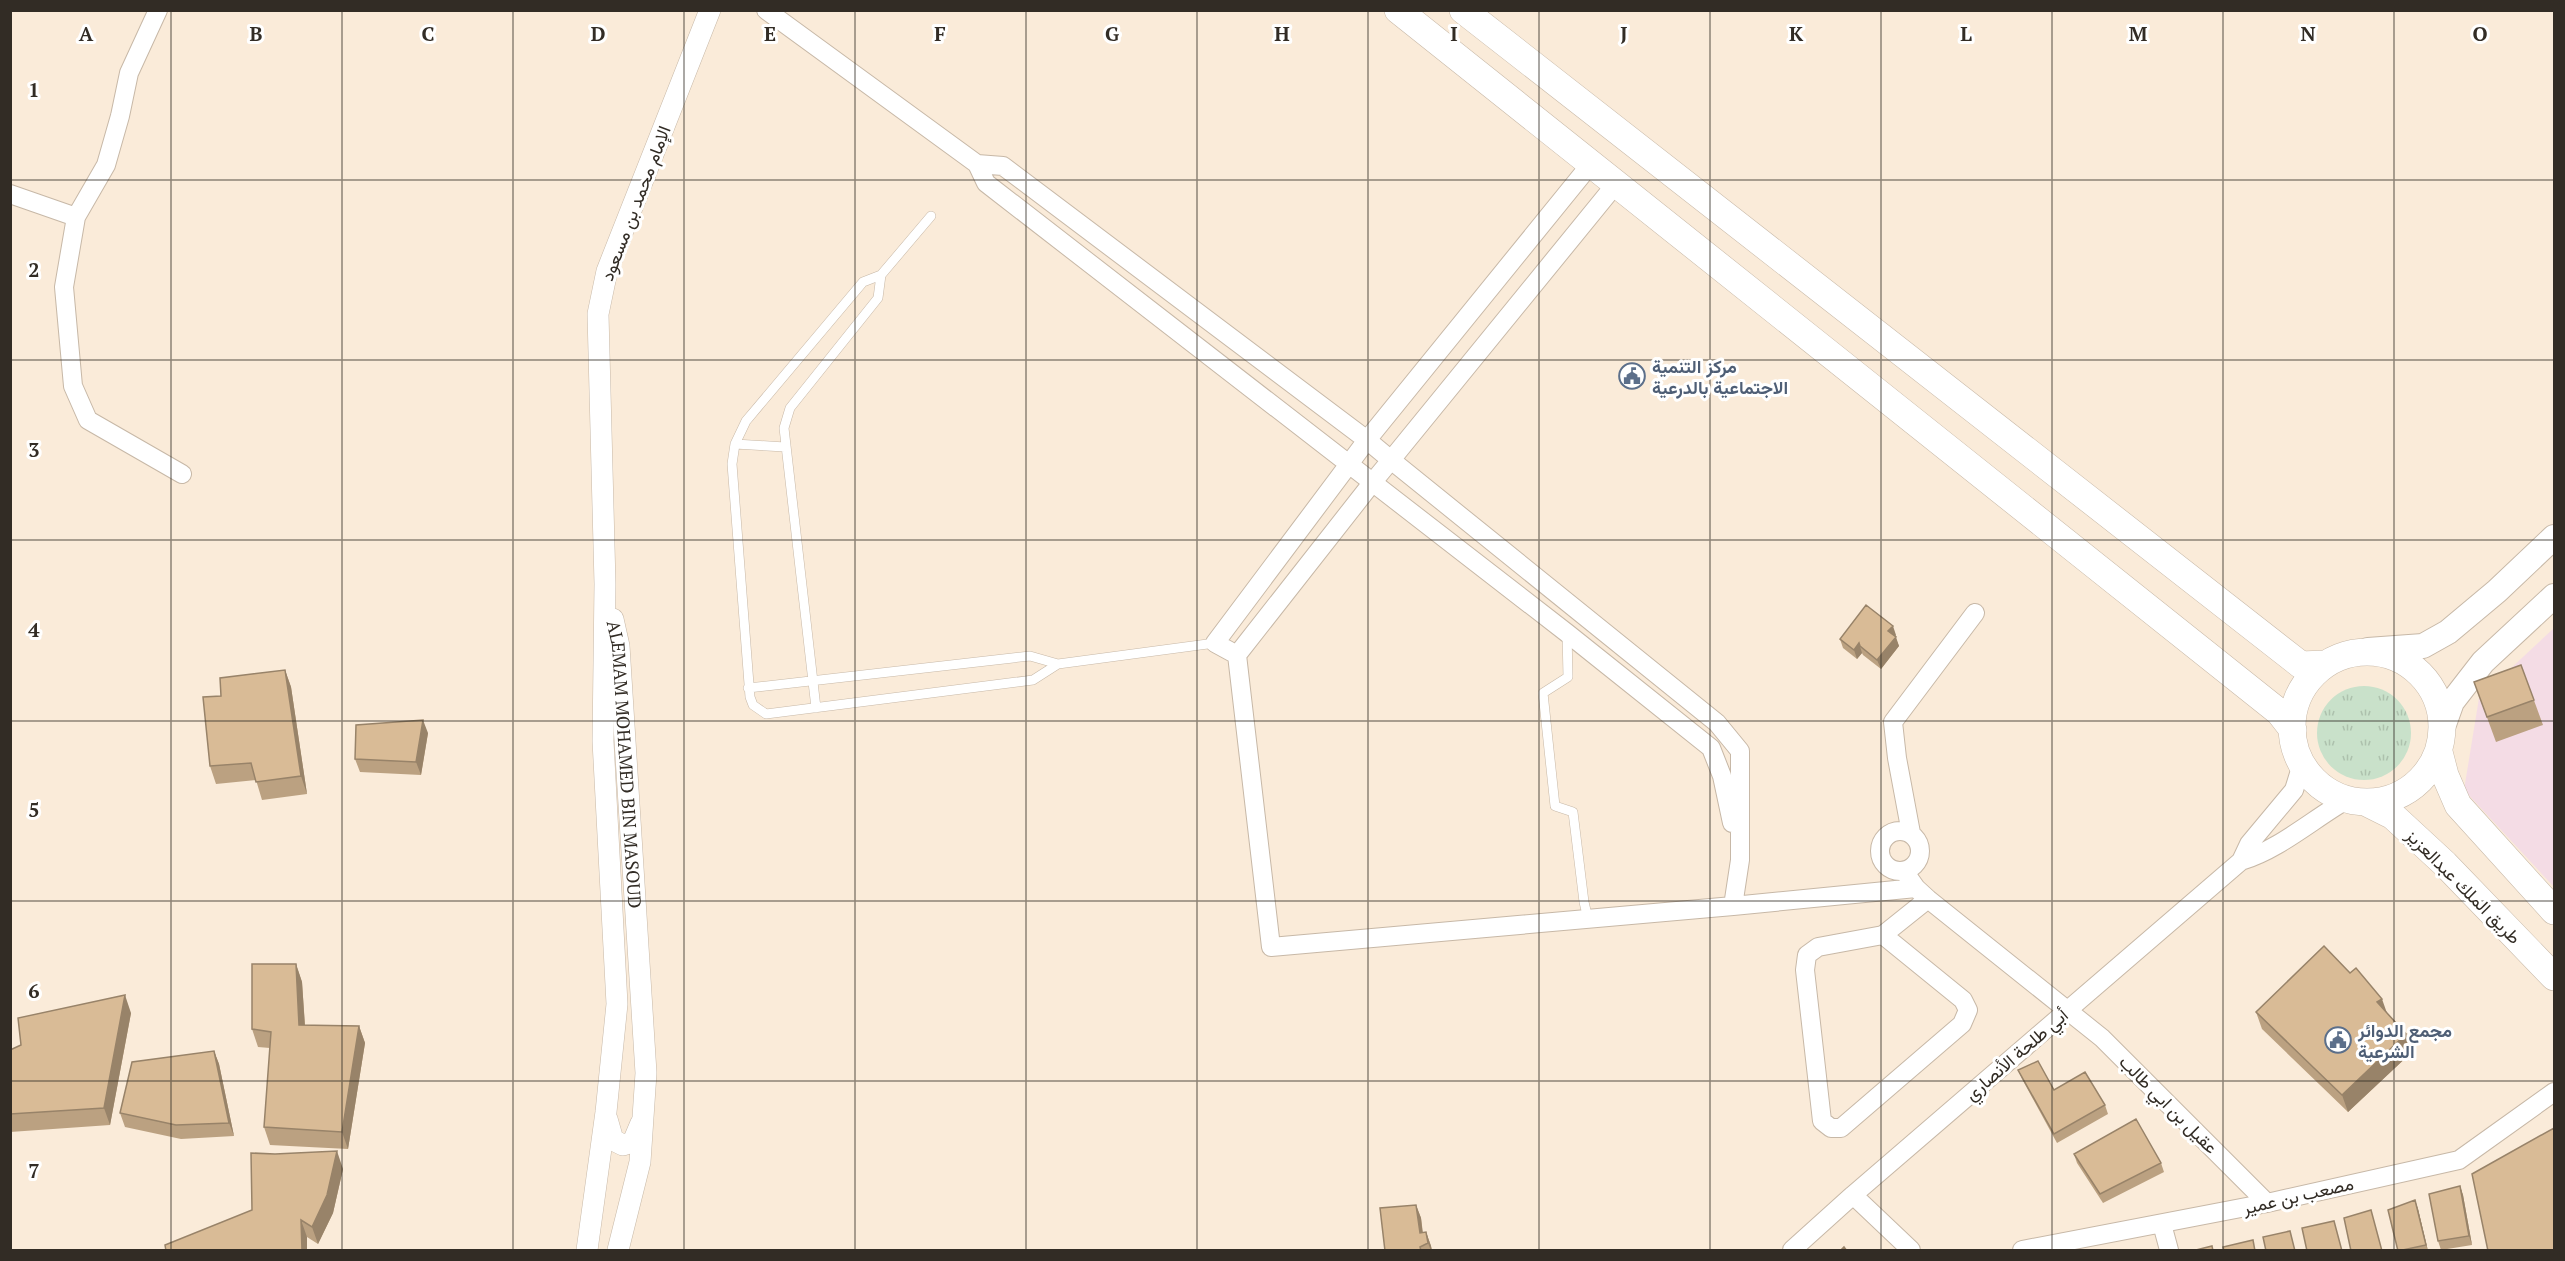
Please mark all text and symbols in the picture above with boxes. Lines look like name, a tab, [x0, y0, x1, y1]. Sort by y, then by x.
text: A	[79, 20, 94, 47]
text: B	[250, 20, 263, 47]
text: C	[421, 20, 435, 47]
text: D	[591, 20, 605, 47]
text: E	[764, 20, 776, 47]
text: F	[934, 20, 946, 47]
text: G	[1105, 20, 1119, 47]
text: H	[1274, 20, 1290, 47]
text: I	[1450, 20, 1458, 47]
text: J	[1620, 20, 1628, 47]
text: K	[1789, 20, 1804, 47]
text: L	[1960, 20, 1972, 47]
text: M	[2129, 20, 2148, 47]
text: N	[2300, 20, 2316, 47]
text: O	[2472, 20, 2488, 47]
text: 1	[28, 76, 40, 103]
street label: الإمام محمد بن مسعود	[594, 122, 677, 284]
text: 2	[28, 256, 40, 283]
place label: مركز التنمية الاجتماعية بالدرعية	[1652, 354, 1788, 399]
public building icon: مركز التنمية الاجتماعية بالدرعية	[1617, 361, 1647, 391]
text: 3	[28, 436, 40, 463]
text: 4	[28, 616, 40, 643]
street label: ALEMAM MOHAMED BIN MASOUD	[602, 618, 648, 909]
text: 5	[28, 796, 40, 823]
street label: طريق الملك عبدالعزيز	[2400, 822, 2527, 949]
text: 6	[28, 977, 40, 1004]
street label: أبي طلحة الأنصاري	[1959, 1003, 2075, 1108]
place label: مجمع الدوائر الشرعية	[2357, 1018, 2452, 1063]
public building icon: مجمع الدوائر الشرعية	[2323, 1025, 2353, 1055]
street label: عقيل بن ابي طالب	[2112, 1050, 2223, 1161]
text: 7	[28, 1157, 40, 1184]
street label: مصعب بن عمير	[2239, 1171, 2356, 1220]

